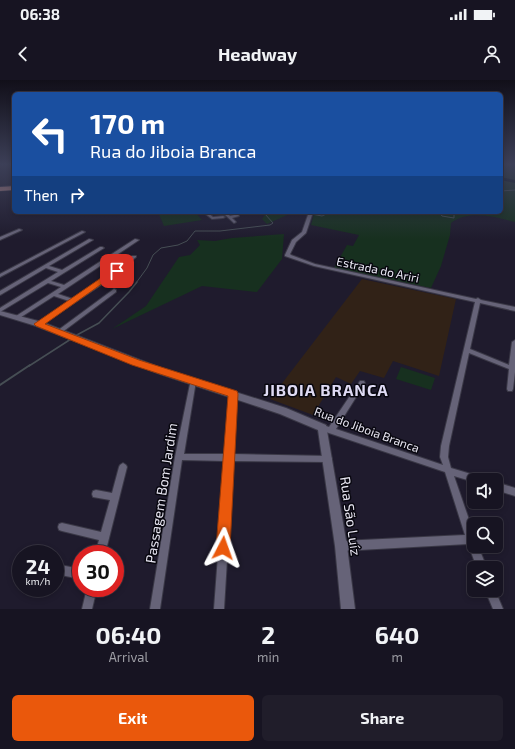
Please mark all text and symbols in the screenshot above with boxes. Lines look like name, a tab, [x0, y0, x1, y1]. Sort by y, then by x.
text: 06:38	[20, 5, 60, 23]
icon: back	[12, 43, 34, 65]
text: Headway	[218, 43, 297, 65]
icon: person	[481, 43, 503, 65]
text: 170 m	[90, 106, 165, 140]
icon: left	[24, 108, 76, 160]
text: Rua do Jiboia Branca	[90, 140, 256, 162]
icon: right	[66, 184, 88, 206]
text: Then	[24, 186, 58, 204]
street label: Estrada do Ariri	[335, 253, 421, 285]
pin	[100, 254, 134, 288]
icon: arrive	[106, 260, 128, 282]
district label: JIBOIA BRANCA	[263, 380, 389, 399]
street label: Rua do Jiboia Branca	[313, 403, 421, 455]
street label: Passagem Bom Jardim	[142, 422, 180, 564]
map controls	[467, 473, 503, 597]
button: sound	[467, 473, 503, 509]
street label: Rua São Luíz	[337, 475, 365, 557]
button: search	[467, 517, 503, 553]
position arrow	[202, 527, 244, 569]
speed limit sign: 30	[72, 545, 124, 597]
text: 24	[26, 554, 50, 578]
button: layers	[467, 561, 503, 597]
text: km/h	[26, 575, 50, 587]
text: 06:40	[96, 620, 161, 649]
text: 2	[261, 620, 275, 649]
text: 640	[375, 620, 419, 649]
text: Arrival	[109, 649, 148, 665]
text: min	[257, 649, 279, 665]
text: m	[391, 649, 403, 665]
button: Exit	[12, 695, 254, 741]
button: Share	[262, 695, 503, 741]

